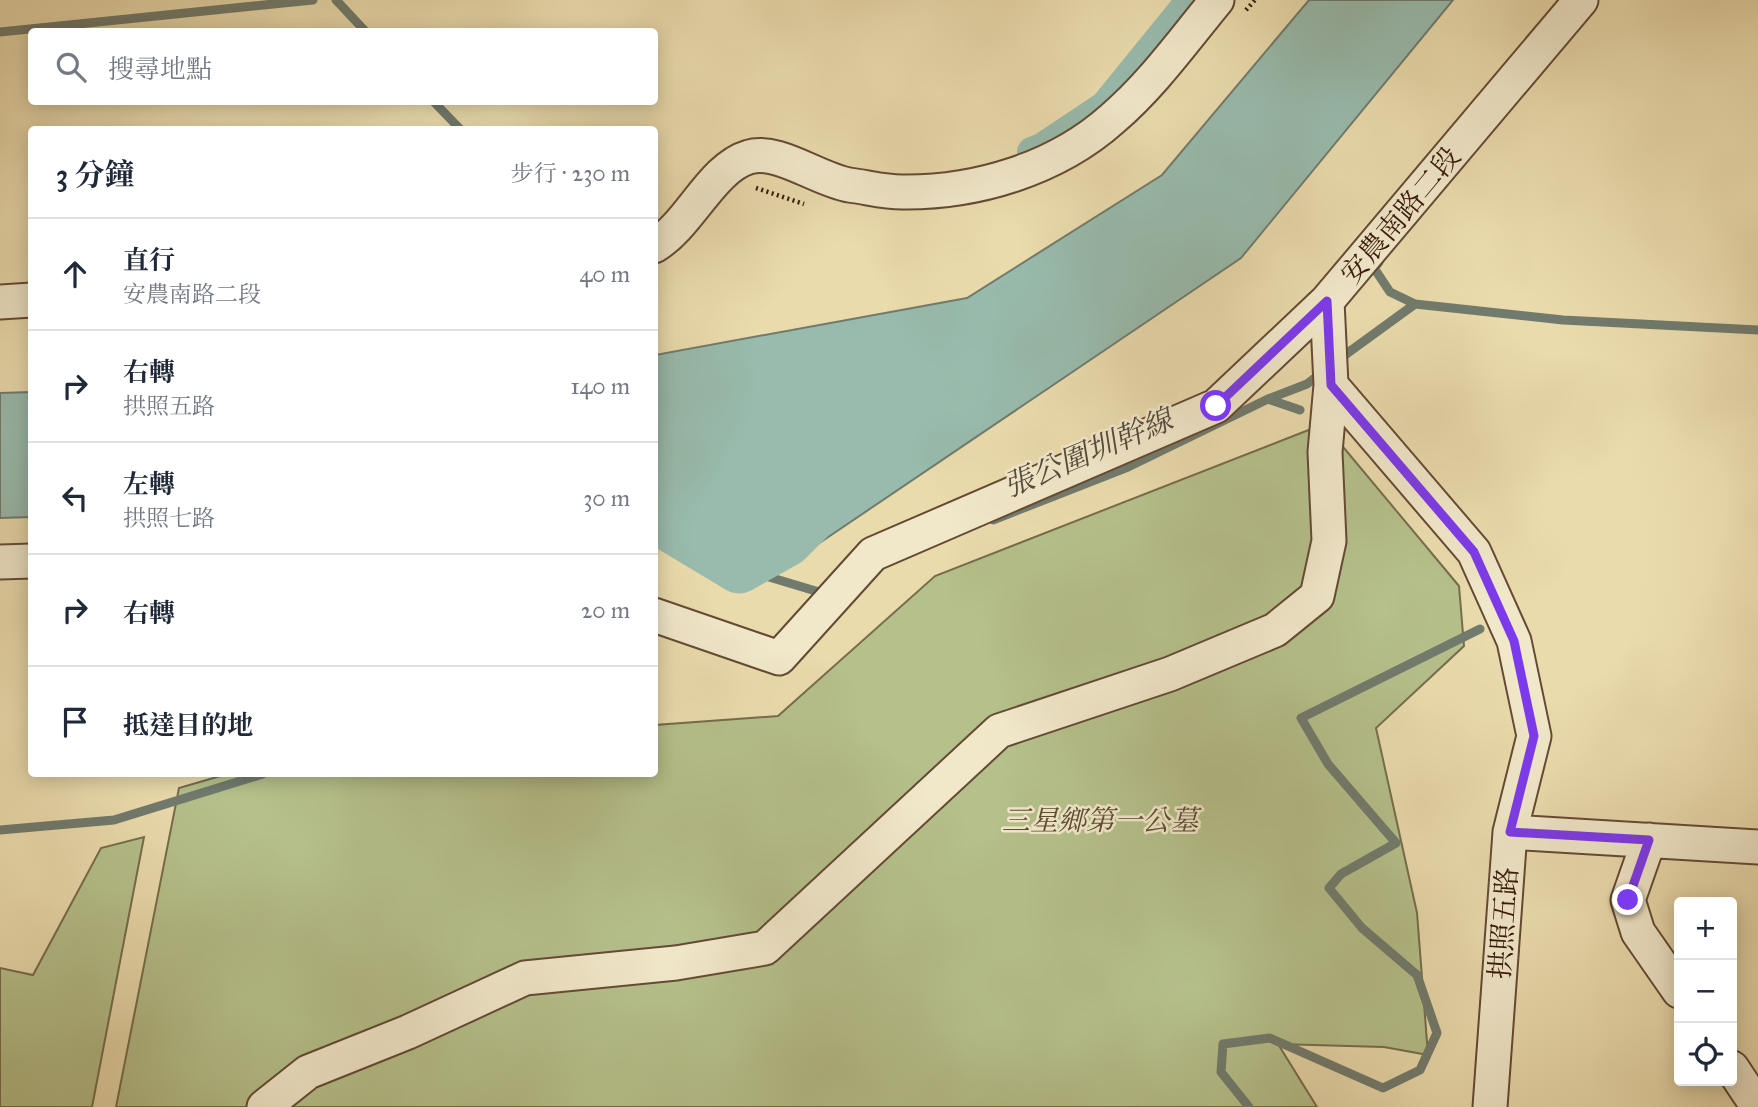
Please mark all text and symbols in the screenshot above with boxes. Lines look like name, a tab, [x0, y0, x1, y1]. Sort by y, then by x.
search box	[28, 28, 658, 105]
icon: search	[52, 48, 90, 86]
text: 搜尋地點	[108, 53, 212, 85]
street label: 安農南路二段	[1333, 140, 1468, 291]
text: 3 分鐘	[56, 157, 134, 193]
text: 步行 · 230 m	[511, 159, 630, 187]
text: 直行	[123, 244, 175, 276]
icon: ahead	[56, 255, 94, 293]
text: 40 m	[580, 260, 630, 288]
text: 安農南路二段	[123, 280, 261, 308]
text: 右轉	[123, 356, 175, 388]
icon: right	[56, 367, 94, 405]
text: 140 m	[570, 372, 630, 400]
route start	[1200, 390, 1231, 421]
text: 拱照五路	[123, 392, 215, 420]
water label: 張公圍圳幹線	[998, 400, 1181, 505]
text: 左轉	[123, 468, 175, 500]
icon: left	[56, 479, 94, 517]
text: 30 m	[583, 484, 630, 512]
text: 拱照七路	[123, 504, 215, 532]
icon: right	[56, 591, 94, 629]
text: 20 m	[581, 596, 630, 624]
text: 右轉	[123, 597, 175, 629]
icon: arrive	[56, 703, 94, 741]
text: 抵達目的地	[123, 709, 253, 741]
park label: 三星鄉第一公墓	[1002, 803, 1202, 838]
street label: 拱照五路	[1482, 866, 1525, 980]
route end	[1612, 884, 1643, 915]
map controls	[1674, 897, 1737, 1086]
button: +	[1674, 897, 1737, 960]
button: −	[1674, 960, 1737, 1023]
button: locate	[1674, 1023, 1737, 1086]

